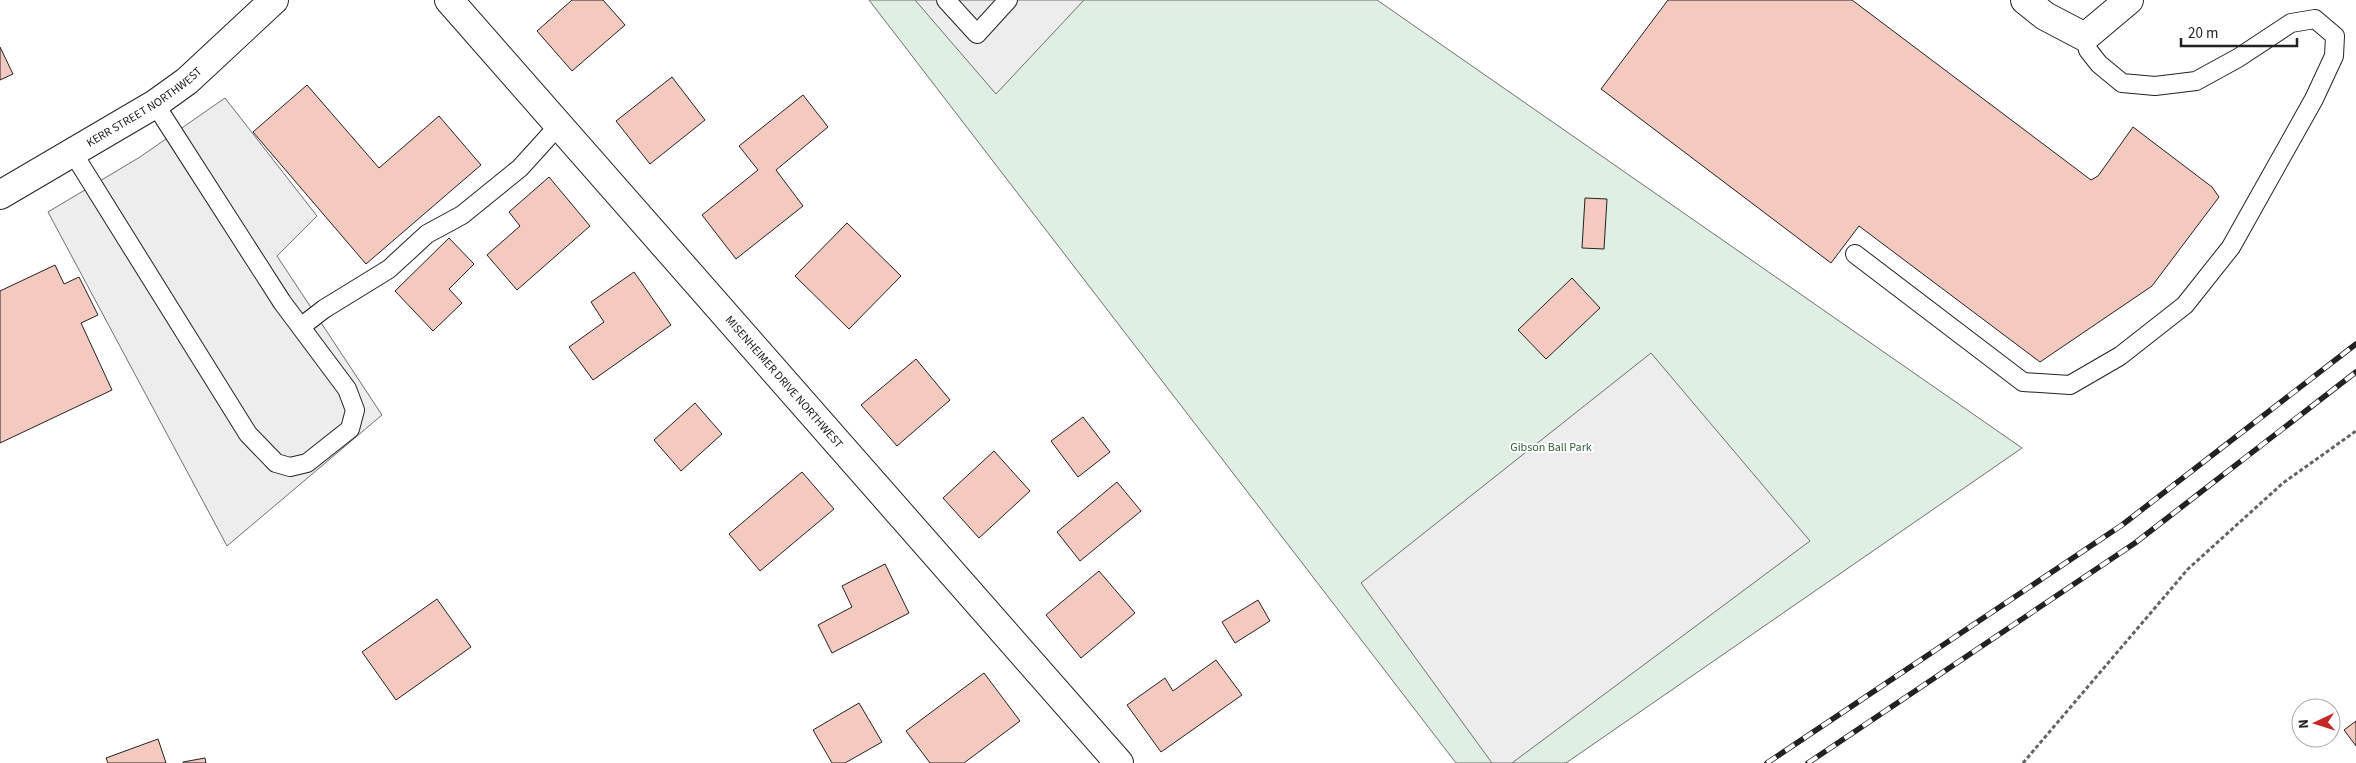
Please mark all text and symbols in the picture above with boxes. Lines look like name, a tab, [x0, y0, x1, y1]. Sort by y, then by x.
scale bar	[2181, 15, 2297, 47]
text: 20 m	[2188, 23, 2218, 44]
street label: KERR STREET NORTHWEST	[83, 63, 206, 151]
street label: MISENHEIMER DRIVE NORTHWEST	[721, 312, 847, 452]
park label: Gibson Ball Park	[1510, 439, 1592, 456]
north arrow	[2291, 698, 2341, 748]
text: N	[2294, 718, 2314, 729]

